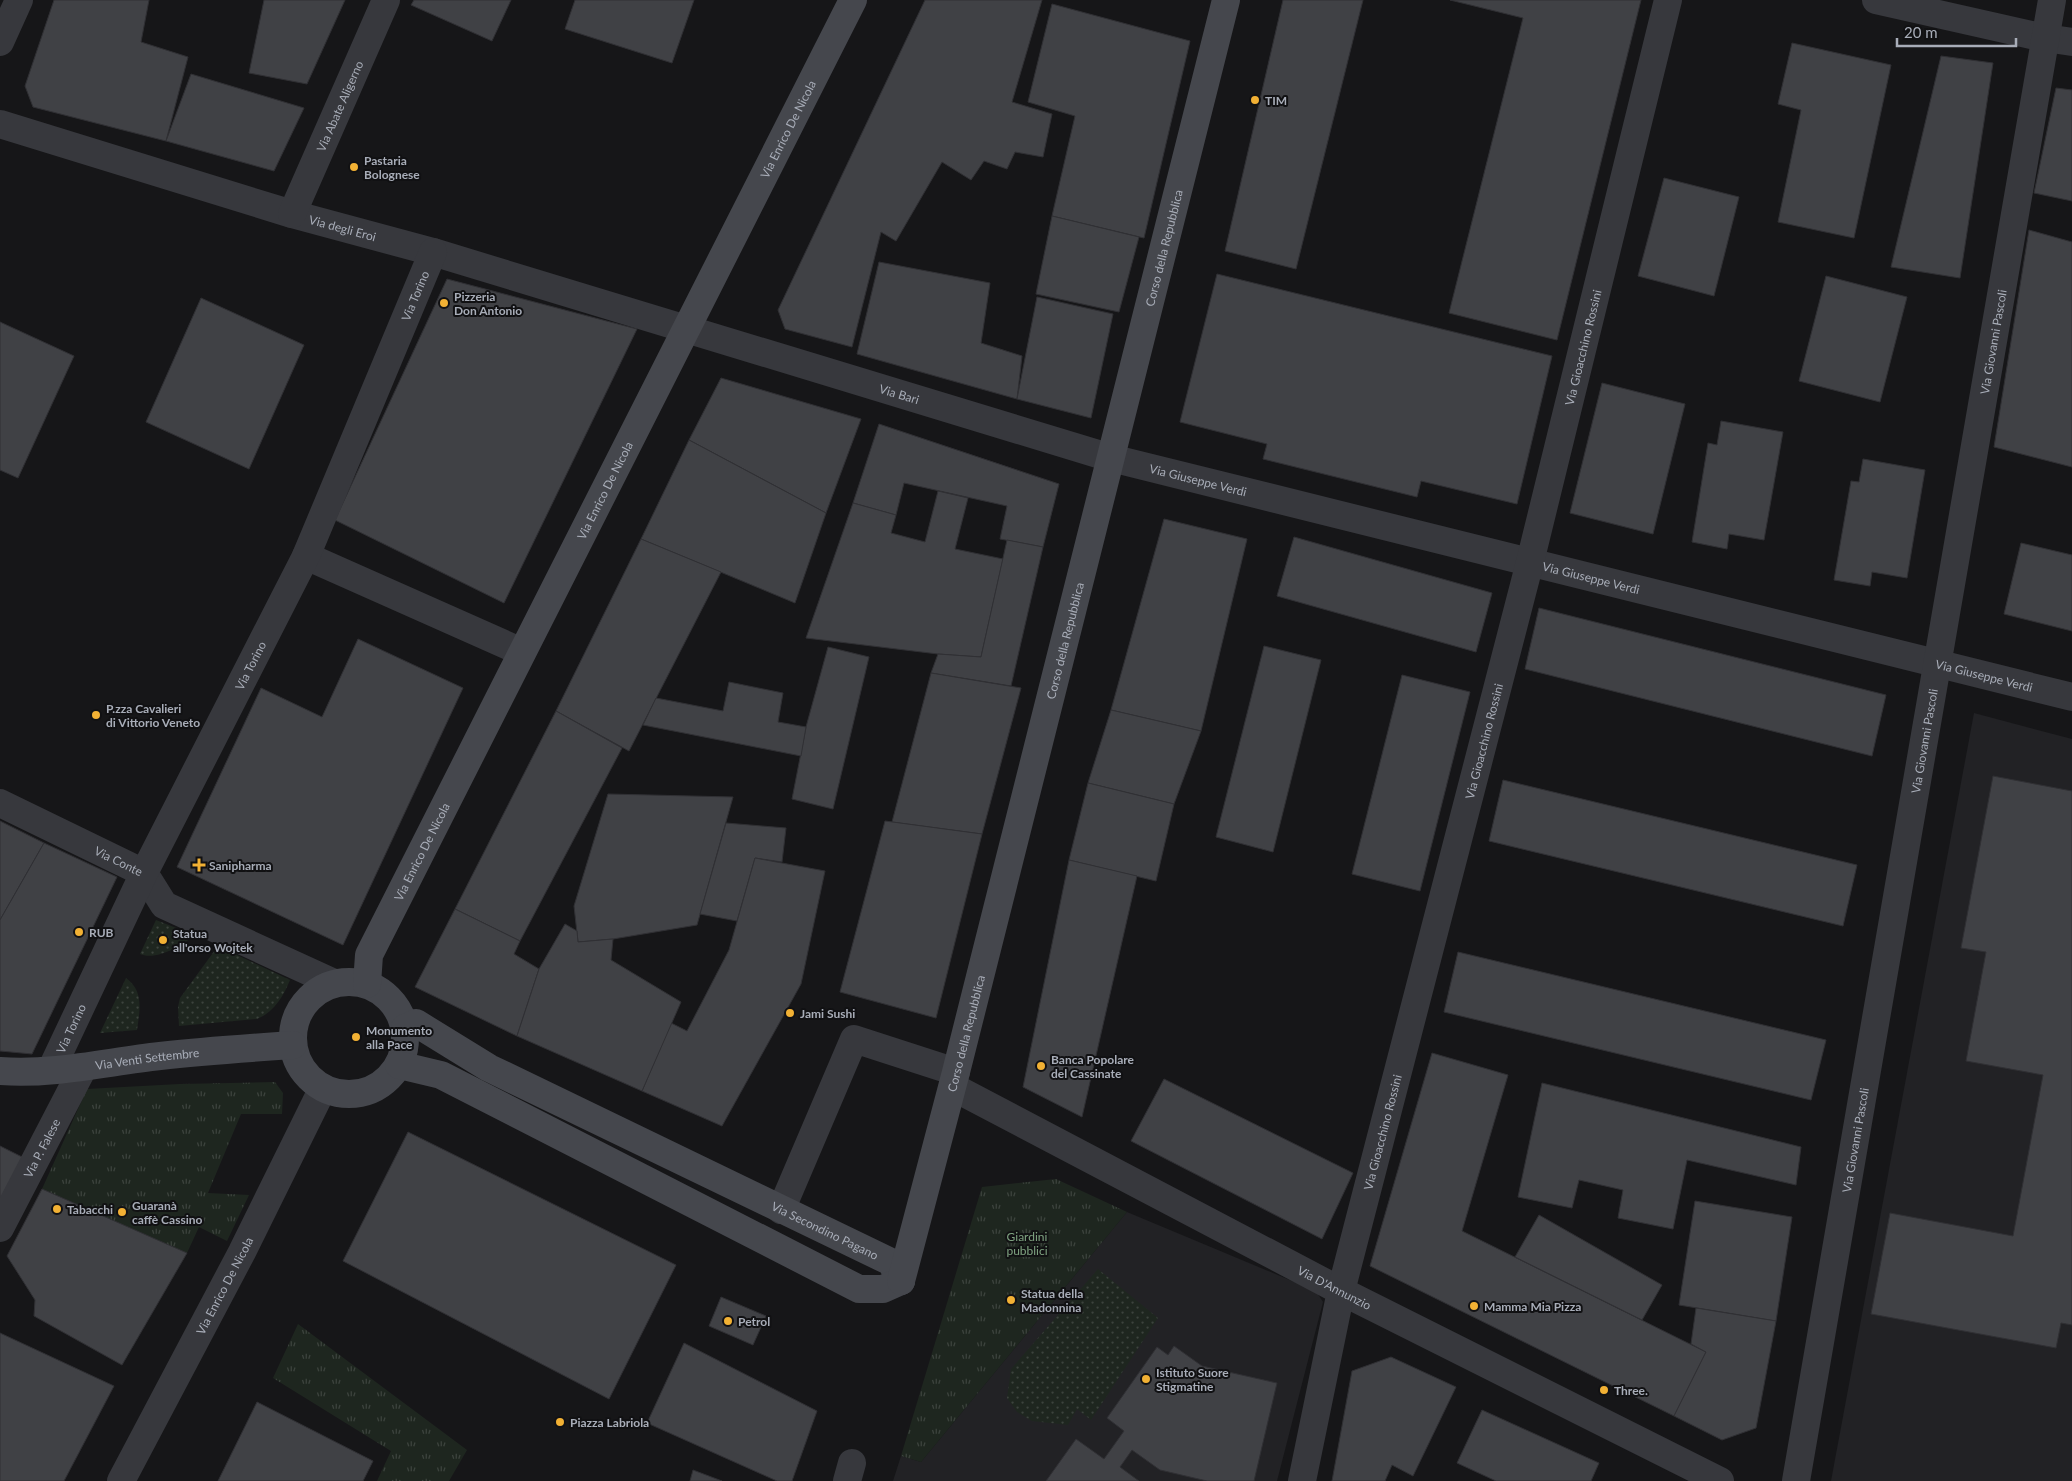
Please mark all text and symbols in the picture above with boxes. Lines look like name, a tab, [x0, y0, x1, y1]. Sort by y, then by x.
scale bar	[1897, 15, 2016, 47]
text: 20 m	[1904, 23, 1938, 41]
street label: Via Abate Aligerno	[313, 58, 366, 154]
street label: Via Enrico De Nicola	[756, 77, 819, 181]
place label: TIM	[1265, 93, 1287, 108]
marker: TIM	[1249, 94, 1261, 106]
place label: Pastaria Bolognese	[364, 153, 420, 182]
marker: Pastaria Bolognese	[348, 161, 360, 173]
street label: Corso della Repubblica	[1142, 188, 1185, 308]
street label: Via degli Eroi	[307, 211, 378, 244]
street label: Via Torino	[398, 268, 432, 323]
street label: Via Gioacchino Rossini	[1561, 288, 1604, 407]
street label: Via Giovanni Pascoli	[1976, 288, 2009, 395]
place label: Pizzeria Don Antonio	[454, 289, 522, 318]
marker: Pizzeria Don Antonio	[438, 297, 450, 309]
street label: Via Bari	[878, 381, 921, 407]
street label: Via Enrico De Nicola	[573, 439, 636, 542]
street label: Via Giuseppe Verdi	[1148, 460, 1248, 499]
street label: Via Giuseppe Verdi	[1541, 558, 1641, 597]
street label: Corso della Repubblica	[1043, 581, 1087, 701]
street label: Via Torino	[231, 638, 269, 692]
street label: Via Giuseppe Verdi	[1934, 656, 2035, 695]
street label: Via Gioacchino Rossini	[1461, 682, 1506, 801]
street label: Via Giovanni Pascoli	[1907, 687, 1940, 795]
place label: P.zza Cavalieri di Vittorio Veneto	[106, 701, 200, 730]
marker: P.zza Cavalieri di Vittorio Veneto	[90, 709, 102, 721]
street label: Via Enrico De Nicola	[390, 800, 453, 903]
street label: Via Conte	[92, 843, 145, 879]
place label: Sanipharma	[209, 858, 272, 873]
marker: Sanipharma	[193, 859, 205, 871]
place label: RUB	[89, 925, 114, 940]
marker: RUB	[73, 926, 85, 938]
place label: Statua all'orso Wojtek	[173, 926, 253, 955]
marker: Statua all'orso Wojtek	[157, 934, 169, 946]
street label: Corso della Repubblica	[944, 973, 988, 1093]
street label: Via Torino	[53, 1001, 89, 1056]
place label: Jami Sushi	[800, 1006, 855, 1021]
marker: Jami Sushi	[784, 1007, 796, 1019]
place label: Monumento alla Pace	[366, 1023, 432, 1052]
marker: Monumento alla Pace	[350, 1031, 362, 1043]
street label: Via Venti Settembre	[94, 1045, 200, 1073]
place label: Banca Popolare del Cassinate	[1051, 1052, 1135, 1081]
marker: Banca Popolare del Cassinate	[1035, 1060, 1047, 1072]
street label: Via Gioacchino Rossini	[1360, 1073, 1404, 1192]
street label: Via Giovanni Pascoli	[1839, 1086, 1871, 1194]
street label: Via P. Falese	[20, 1116, 63, 1180]
place label: Guaranà caffè Cassino	[132, 1198, 203, 1227]
street label: Via Secondino Pagano	[769, 1198, 881, 1262]
place label: Tabacchi	[67, 1202, 113, 1217]
marker: Tabacchi	[51, 1203, 63, 1215]
marker: Guaranà caffè Cassino	[116, 1206, 128, 1218]
park label: Giardini pubblici	[1006, 1229, 1048, 1258]
street label: Via Enrico De Nicola	[192, 1234, 256, 1337]
street label: Via D'Annunzio	[1295, 1262, 1374, 1313]
place label: Statua della Madonnina	[1021, 1286, 1083, 1315]
marker: Statua della Madonnina	[1005, 1294, 1017, 1306]
place label: Mamma Mia Pizza	[1484, 1299, 1581, 1314]
marker: Mamma Mia Pizza	[1468, 1300, 1480, 1312]
place label: Petrol	[738, 1314, 770, 1329]
marker: Petrol	[722, 1315, 734, 1327]
place label: Istituto Suore Stigmatine	[1156, 1365, 1229, 1394]
marker: Istituto Suore Stigmatine	[1140, 1373, 1152, 1385]
place label: Three.	[1614, 1383, 1648, 1398]
marker: Three.	[1598, 1384, 1610, 1396]
place label: Piazza Labriola	[570, 1415, 649, 1430]
marker: Piazza Labriola	[554, 1416, 566, 1428]

